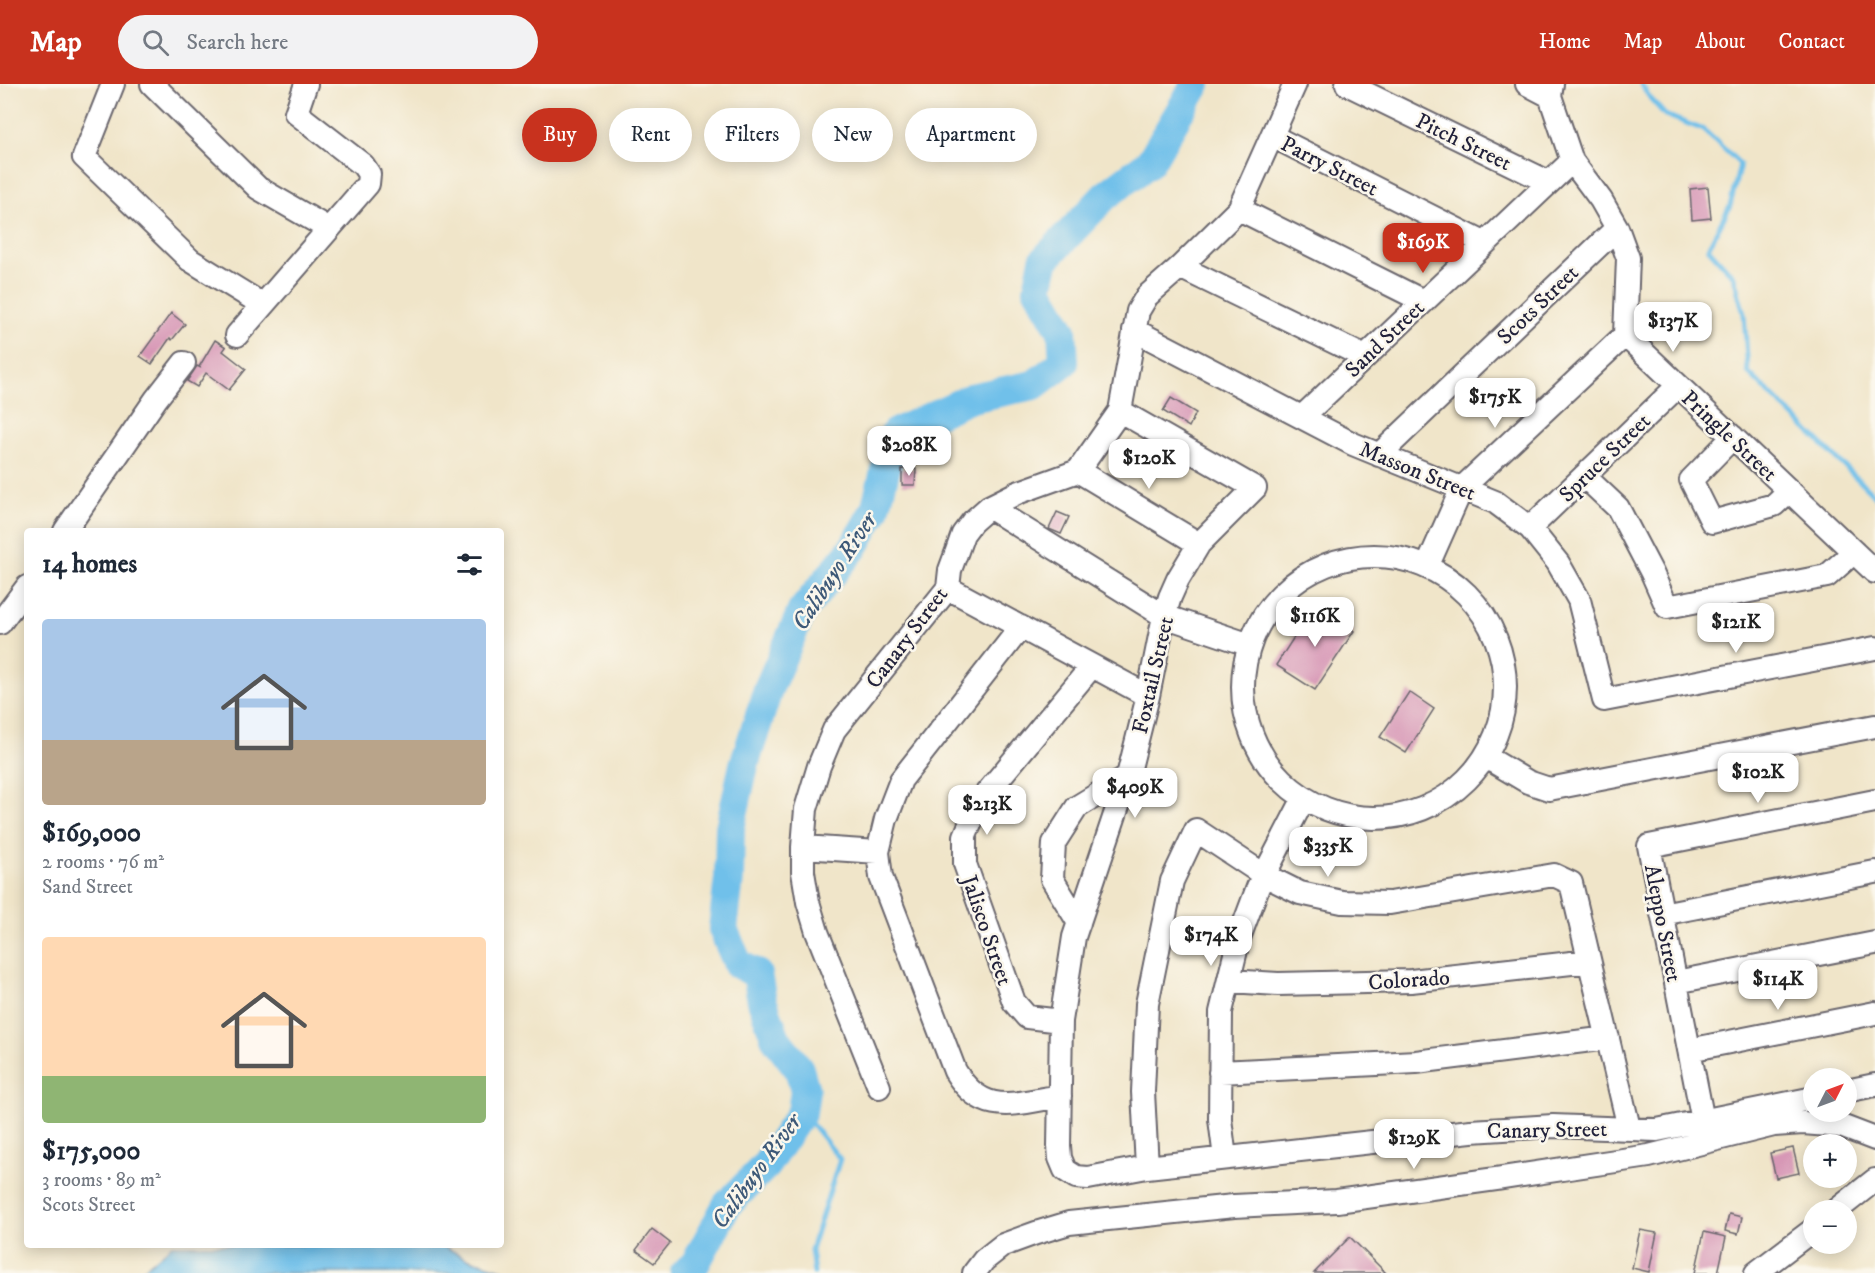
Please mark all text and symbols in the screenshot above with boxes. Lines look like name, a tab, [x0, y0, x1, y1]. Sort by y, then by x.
search box	[118, 15, 538, 69]
text: Map	[30, 25, 82, 60]
icon: search	[139, 26, 172, 59]
text: Search here	[187, 29, 288, 56]
text: Home	[1539, 29, 1591, 55]
text: Map	[1624, 29, 1662, 55]
text: About	[1695, 29, 1746, 55]
text: Contact	[1779, 29, 1845, 55]
chip: Buy	[522, 108, 597, 162]
chip: Rent	[609, 108, 692, 162]
chip: Filters	[704, 108, 800, 162]
chip: New	[812, 108, 893, 162]
chip: Apartment	[905, 108, 1037, 162]
street label: Pitch Street	[1411, 108, 1516, 177]
street label: Parry Street	[1276, 130, 1383, 202]
pin: $169K	[1381, 223, 1465, 274]
text: $169K	[1397, 230, 1449, 255]
street label: Scots Street	[1492, 260, 1584, 351]
street label: Sand Street	[1340, 295, 1430, 384]
pin: $137K	[1631, 302, 1715, 353]
text: $137K	[1648, 309, 1698, 334]
pin: $175K	[1453, 378, 1537, 429]
text: $175K	[1469, 385, 1521, 410]
street label: Pringle Street	[1675, 385, 1783, 487]
street label: Spruce Street	[1554, 408, 1656, 508]
pin: $208K	[867, 426, 951, 477]
text: $208K	[881, 433, 937, 458]
street label: Masson Street	[1355, 436, 1480, 507]
pin: $120K	[1107, 439, 1191, 490]
text: $120K	[1123, 446, 1175, 471]
water label: Calibuyo River	[786, 505, 885, 636]
text: 14 homes	[42, 548, 137, 581]
icon: filters	[453, 548, 486, 581]
street label: Canary Street	[860, 582, 954, 694]
pin: $116K	[1273, 597, 1357, 648]
pin: $121K	[1694, 603, 1778, 654]
text: $116K	[1290, 604, 1340, 629]
text: $121K	[1711, 610, 1761, 635]
street label: Foxtail Street	[1127, 614, 1180, 737]
icon: home	[210, 658, 318, 766]
pin: $102K	[1716, 753, 1800, 804]
text: $102K	[1732, 760, 1784, 785]
pin: $409K	[1093, 768, 1177, 819]
text: $409K	[1106, 775, 1164, 800]
pin: $213K	[945, 785, 1029, 836]
text: $213K	[962, 792, 1012, 817]
text: $169,000	[42, 817, 141, 850]
pin: $335K	[1286, 827, 1370, 878]
text: $335K	[1303, 834, 1353, 859]
text: 2 rooms · 76 m²	[42, 850, 164, 875]
street label: Aleppo Street	[1638, 862, 1687, 984]
street label: Jalisco Street	[955, 870, 1018, 989]
text: Sand Street	[42, 875, 133, 900]
pin: $174K	[1169, 916, 1253, 967]
text: $174K	[1184, 923, 1238, 948]
pin: $114K	[1736, 960, 1820, 1011]
street label: Colorado	[1367, 964, 1451, 997]
text: $114K	[1752, 967, 1804, 992]
icon: home	[210, 976, 318, 1084]
north arrow	[1803, 1068, 1857, 1122]
map controls	[1803, 1068, 1857, 1254]
water label: Calibuyo River	[705, 1106, 810, 1235]
street label: Canary Street	[1487, 1116, 1607, 1145]
pin: $129K	[1372, 1119, 1456, 1170]
text: $129K	[1388, 1126, 1440, 1151]
button: +	[1803, 1134, 1857, 1188]
text: $175,000	[42, 1135, 140, 1168]
text: 3 rooms · 89 m²	[42, 1168, 161, 1193]
text: Scots Street	[42, 1193, 136, 1218]
button: −	[1803, 1200, 1857, 1254]

